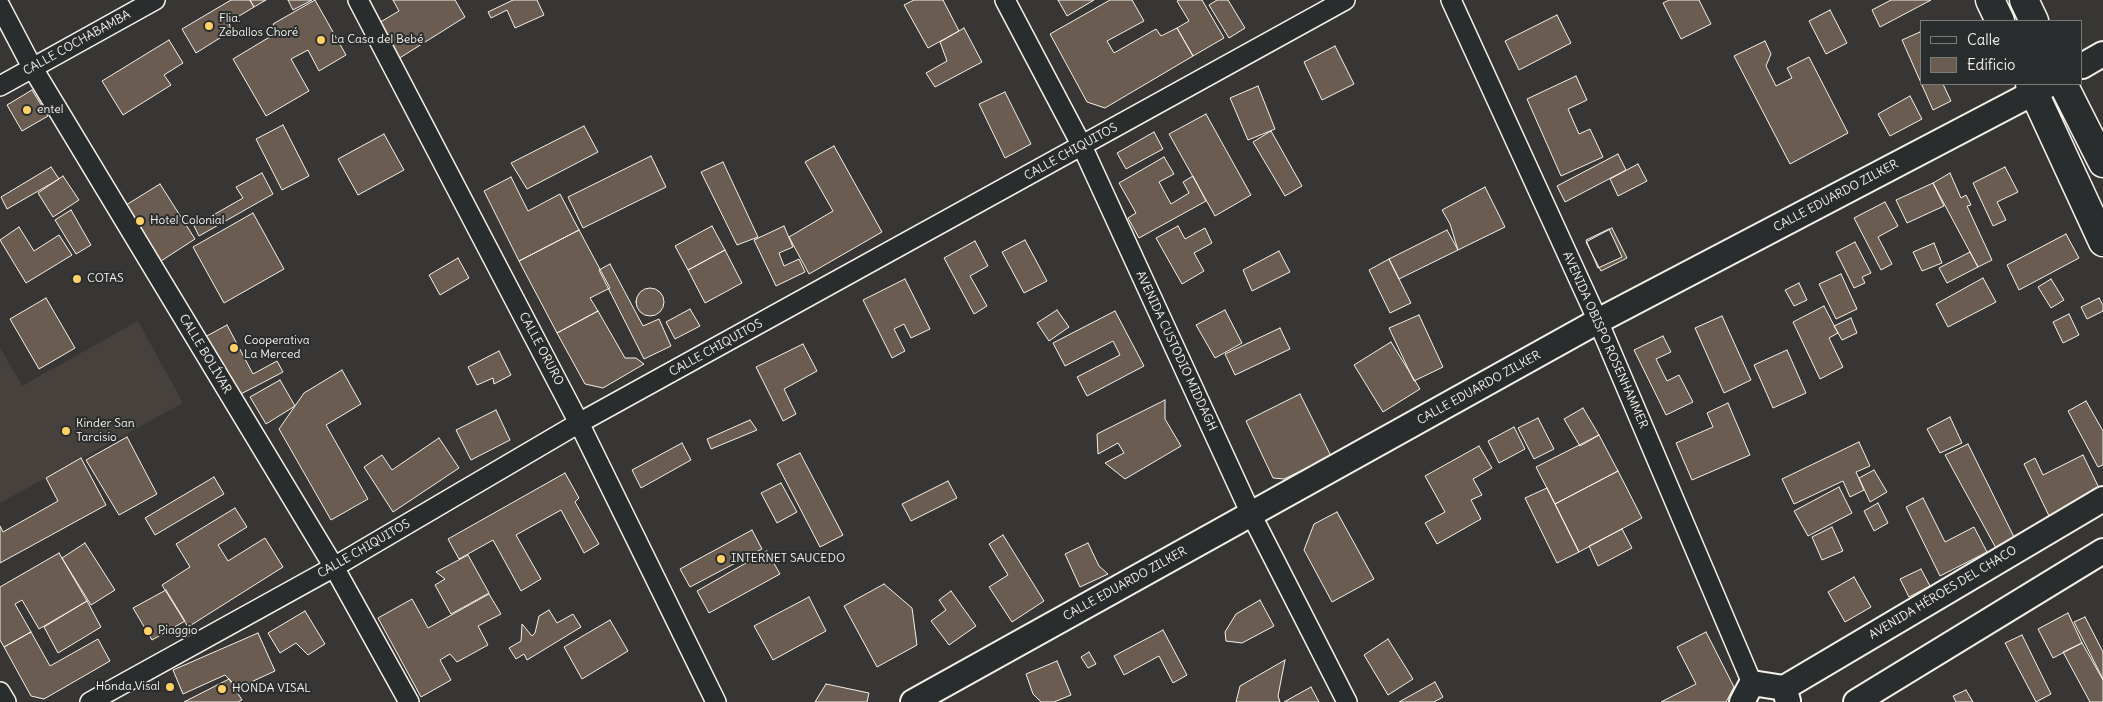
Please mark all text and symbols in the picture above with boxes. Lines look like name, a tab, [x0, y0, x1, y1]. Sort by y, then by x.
street label: CALLE COCHABAMBA	[21, 7, 133, 79]
place label: Flia. Zeballos Choré	[219, 12, 298, 40]
marker: Flia. Zeballos Choré	[203, 20, 215, 32]
legend	[1920, 20, 2083, 85]
text: Calle	[1967, 30, 2000, 49]
place label: La Casa del Bebé	[331, 33, 423, 47]
marker: La Casa del Bebé	[315, 34, 327, 46]
text: Edificio	[1967, 55, 2015, 74]
place label: entel	[37, 103, 63, 117]
marker: entel	[21, 104, 33, 116]
street label: CALLE CHIQUITOS	[1022, 120, 1120, 184]
street label: CALLE EDUARDO ZILKER	[1771, 157, 1901, 235]
place label: Hotel Colonial	[150, 214, 224, 228]
marker: Hotel Colonial	[134, 215, 146, 227]
street label: AVENIDA OBISPO ROSENHAMMER	[1559, 249, 1651, 431]
street label: AVENIDA CUSTODIO MIDDAGH	[1133, 269, 1219, 433]
place label: COTAS	[87, 272, 124, 286]
marker: COTAS	[71, 273, 83, 285]
street label: CALLE ORURO	[516, 310, 566, 388]
street label: CALLE BOLÍVAR	[176, 312, 234, 396]
street label: CALLE CHIQUITOS	[667, 316, 765, 380]
place label: Cooperativa La Merced	[244, 334, 310, 362]
marker: Cooperativa La Merced	[228, 342, 240, 354]
street label: CALLE EDUARDO ZILKER	[1415, 348, 1543, 428]
place label: Kinder San Tarcisio	[76, 417, 135, 445]
marker: Kinder San Tarcisio	[60, 425, 72, 437]
street label: CALLE CHIQUITOS	[315, 517, 413, 581]
street label: AVENIDA HÉROES DEL CHACO	[1867, 543, 2019, 643]
street label: CALLE EDUARDO ZILKER	[1061, 544, 1189, 624]
place label: INTERNET SAUCEDO	[731, 552, 845, 566]
marker: INTERNET SAUCEDO	[715, 553, 727, 565]
place label: Piaggio	[158, 624, 198, 638]
marker: Piaggio	[142, 625, 154, 637]
place label: Honda Visal	[96, 680, 160, 694]
marker: Honda Visal	[164, 681, 176, 693]
place label: HONDA VISAL	[232, 682, 311, 696]
marker: HONDA VISAL	[216, 683, 228, 695]

